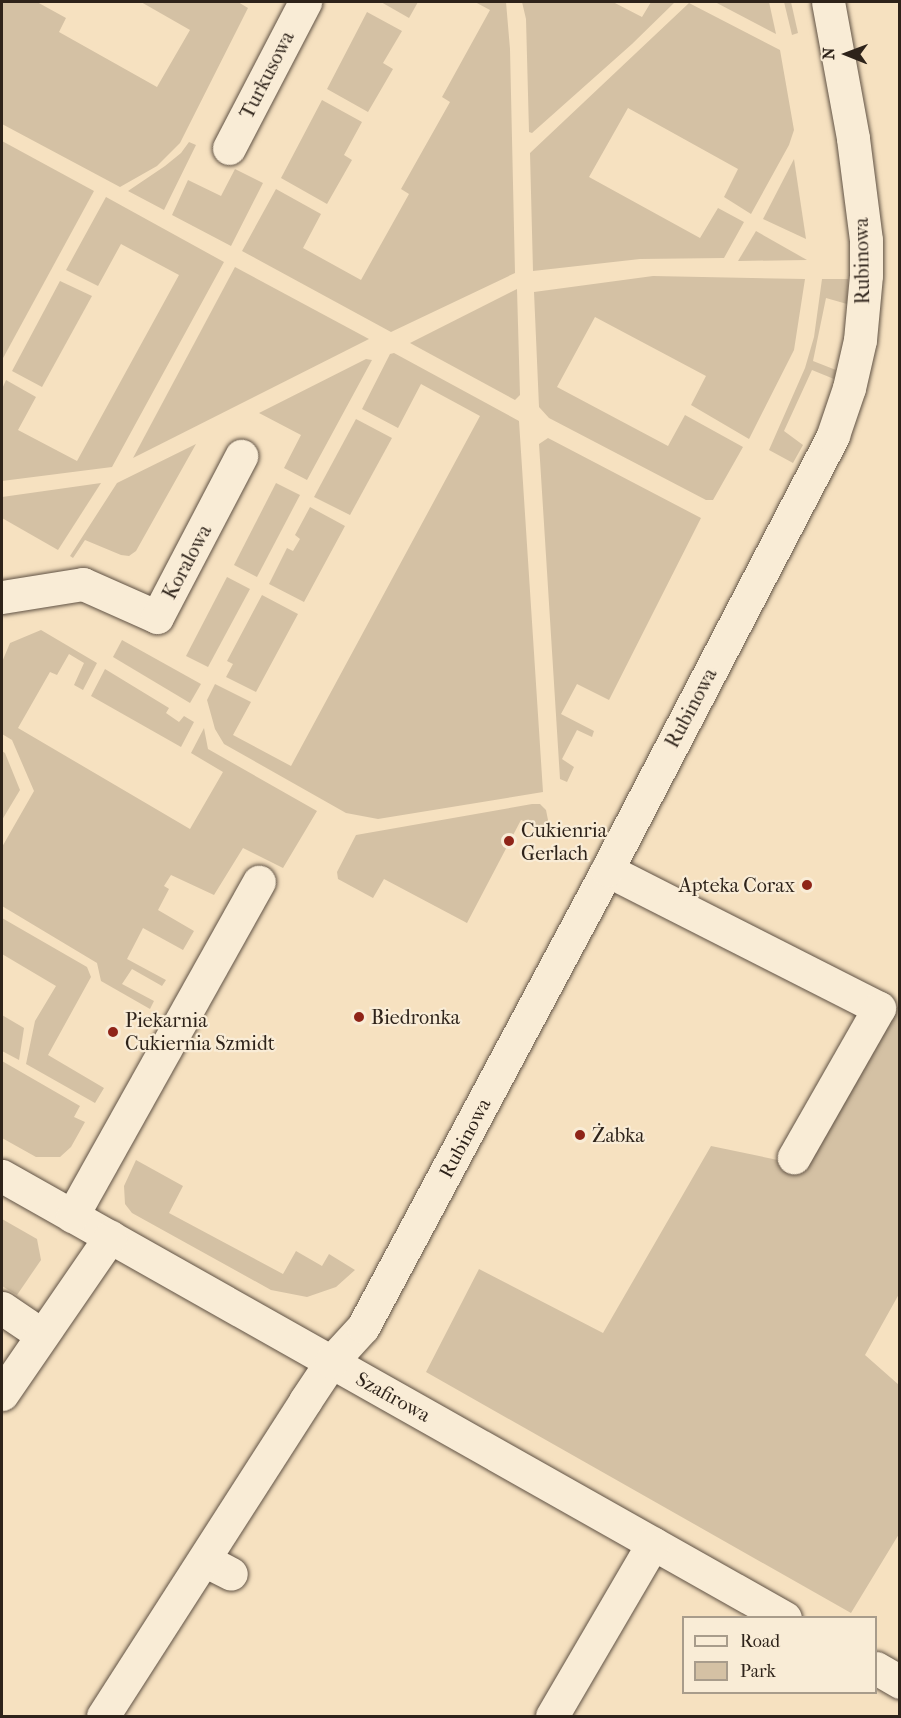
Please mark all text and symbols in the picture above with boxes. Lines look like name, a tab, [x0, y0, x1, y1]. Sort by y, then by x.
north arrow	[817, 24, 877, 84]
street label: Turkusowa	[235, 27, 299, 123]
text: N	[819, 47, 838, 60]
street label: Rubinowa	[849, 217, 875, 305]
street label: Koralowa	[157, 521, 217, 603]
street label: Rubinowa	[660, 664, 722, 752]
place label: Cukienria Gerlach	[521, 818, 607, 865]
marker: Cukienria Gerlach	[502, 834, 516, 848]
place label: Apteka Corax	[679, 873, 795, 897]
marker: Apteka Corax	[800, 878, 814, 892]
place label: Biedronka	[371, 1005, 460, 1029]
place label: Piekarnia Cukiernia Szmidt	[125, 1008, 275, 1055]
marker: Biedronka	[352, 1010, 366, 1024]
marker: Piekarnia Cukiernia Szmidt	[106, 1025, 120, 1039]
street label: Rubinowa	[434, 1094, 496, 1182]
place label: Żabka	[592, 1123, 645, 1147]
marker: Żabka	[573, 1128, 587, 1142]
street label: Szafirowa	[352, 1367, 434, 1427]
legend	[682, 1616, 877, 1694]
text: Road	[740, 1631, 780, 1652]
text: Park	[740, 1661, 776, 1682]

